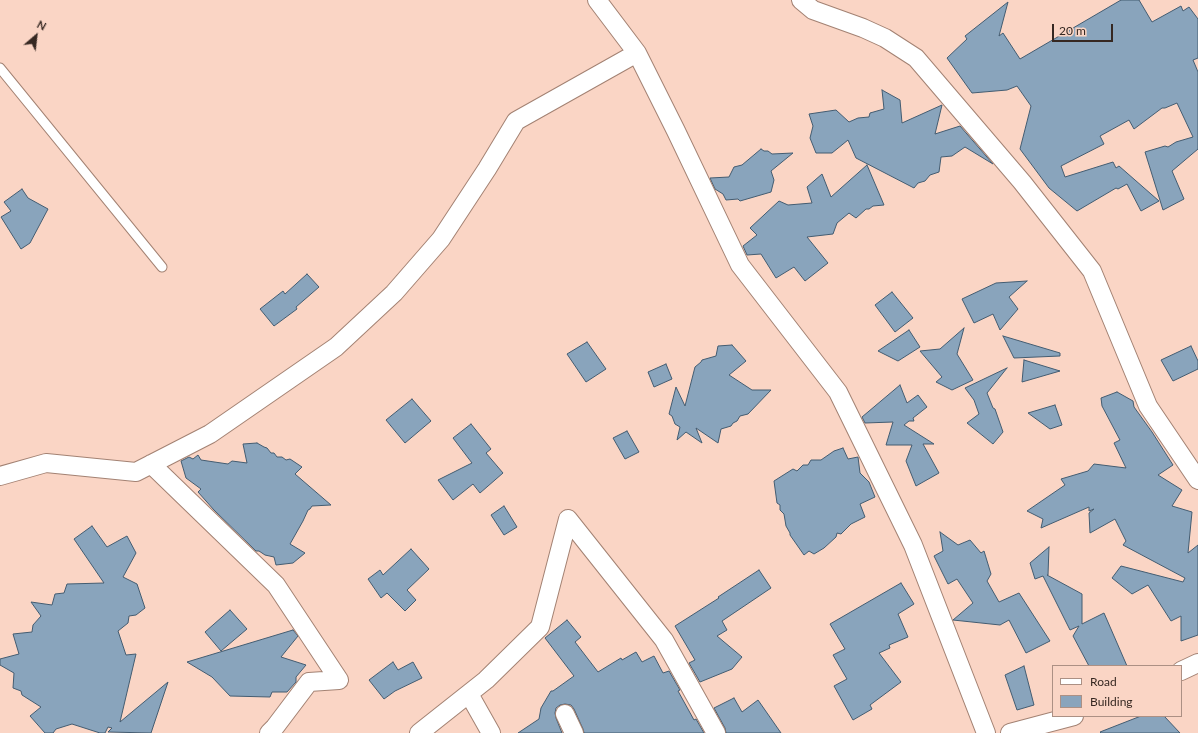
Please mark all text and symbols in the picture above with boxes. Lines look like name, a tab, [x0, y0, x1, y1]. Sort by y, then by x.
north arrow	[16, 16, 56, 56]
scale bar	[1054, 16, 1115, 42]
text: N	[35, 17, 49, 33]
text: 20 m	[1059, 23, 1086, 38]
legend	[1052, 665, 1182, 717]
text: Road	[1090, 674, 1117, 689]
text: Building	[1090, 694, 1133, 709]

